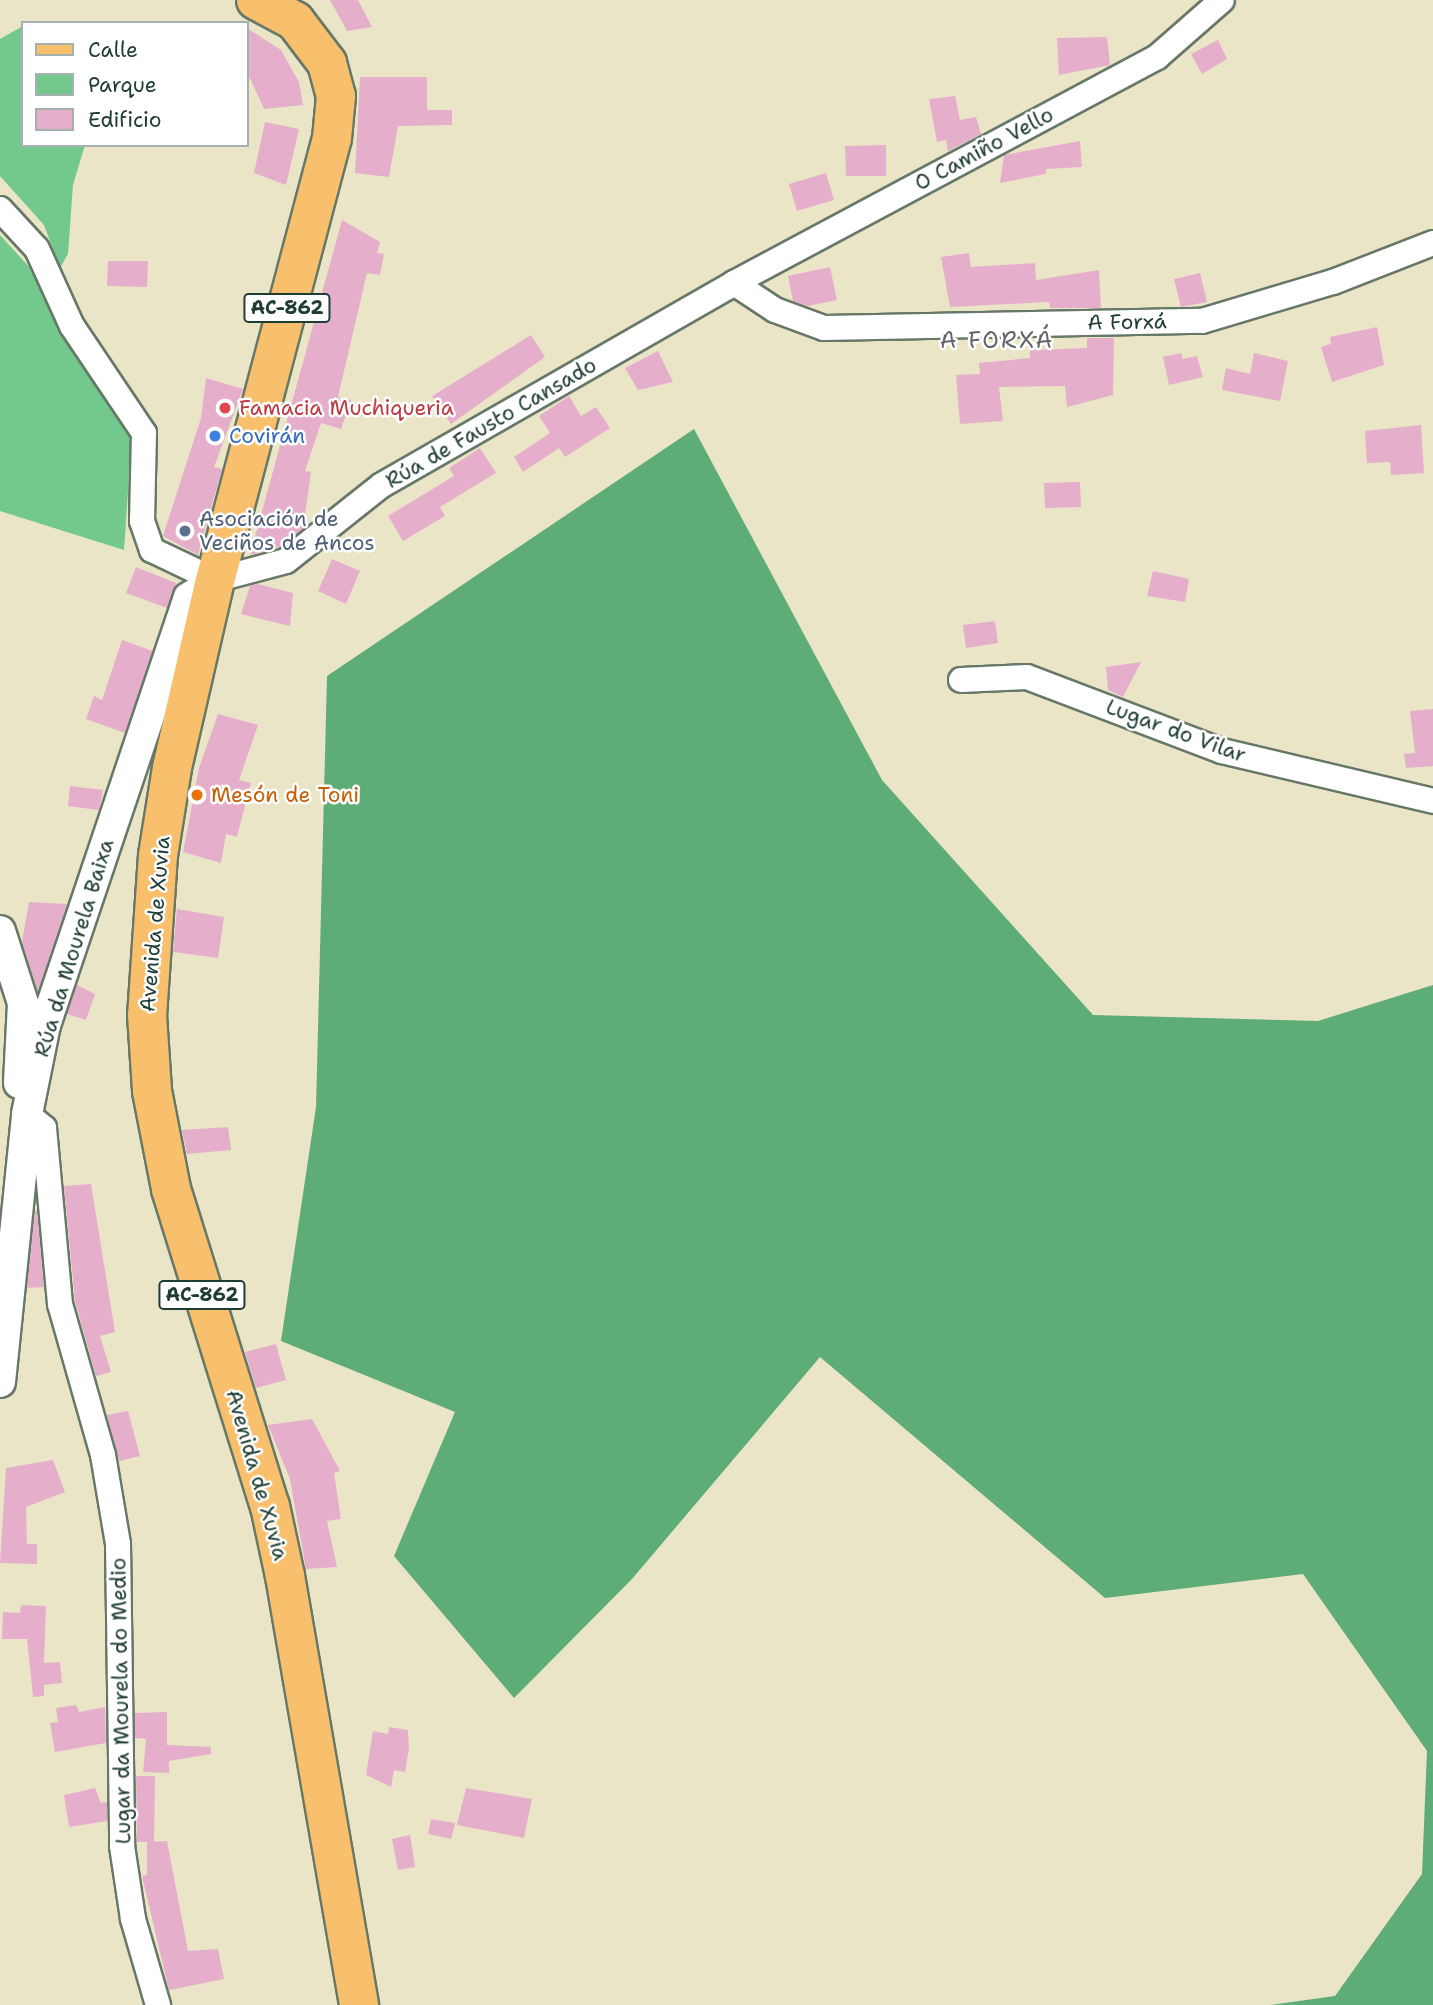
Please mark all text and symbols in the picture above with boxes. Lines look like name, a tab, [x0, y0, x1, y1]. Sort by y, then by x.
legend	[21, 21, 248, 147]
text: Calle	[88, 36, 138, 64]
text: Parque	[88, 71, 157, 99]
street label: O Camiño Vello	[910, 102, 1058, 196]
text: Edificio	[88, 106, 161, 134]
road number: AC-862	[243, 292, 331, 324]
street label: A Forxá	[1087, 309, 1167, 335]
district label: A FORXÁ	[941, 326, 1053, 354]
street label: Rúa de Fausto Cansado	[381, 352, 601, 494]
place label: Famacia Muchiqueria	[239, 395, 454, 421]
marker: Famacia Muchiqueria	[217, 400, 233, 416]
place label: Covirán	[229, 423, 305, 449]
marker: Covirán	[207, 428, 223, 444]
place label: Asociación de Veciños de Ancos	[199, 506, 375, 556]
marker: Asociación de Veciños de Ancos	[177, 523, 193, 539]
street label: Lugar do Vilar	[1102, 694, 1250, 768]
place label: Mesón de Toni	[211, 782, 359, 808]
marker: Mesón de Toni	[189, 787, 205, 803]
street label: Avenida de Xuvia	[135, 835, 175, 1013]
street label: Rúa da Mourela Baixa	[29, 836, 119, 1060]
road number: AC-862	[158, 1280, 246, 1310]
street label: Avenida de Xuvia	[221, 1387, 293, 1563]
street label: Lugar da Mourela do Medio	[106, 1557, 136, 1845]

